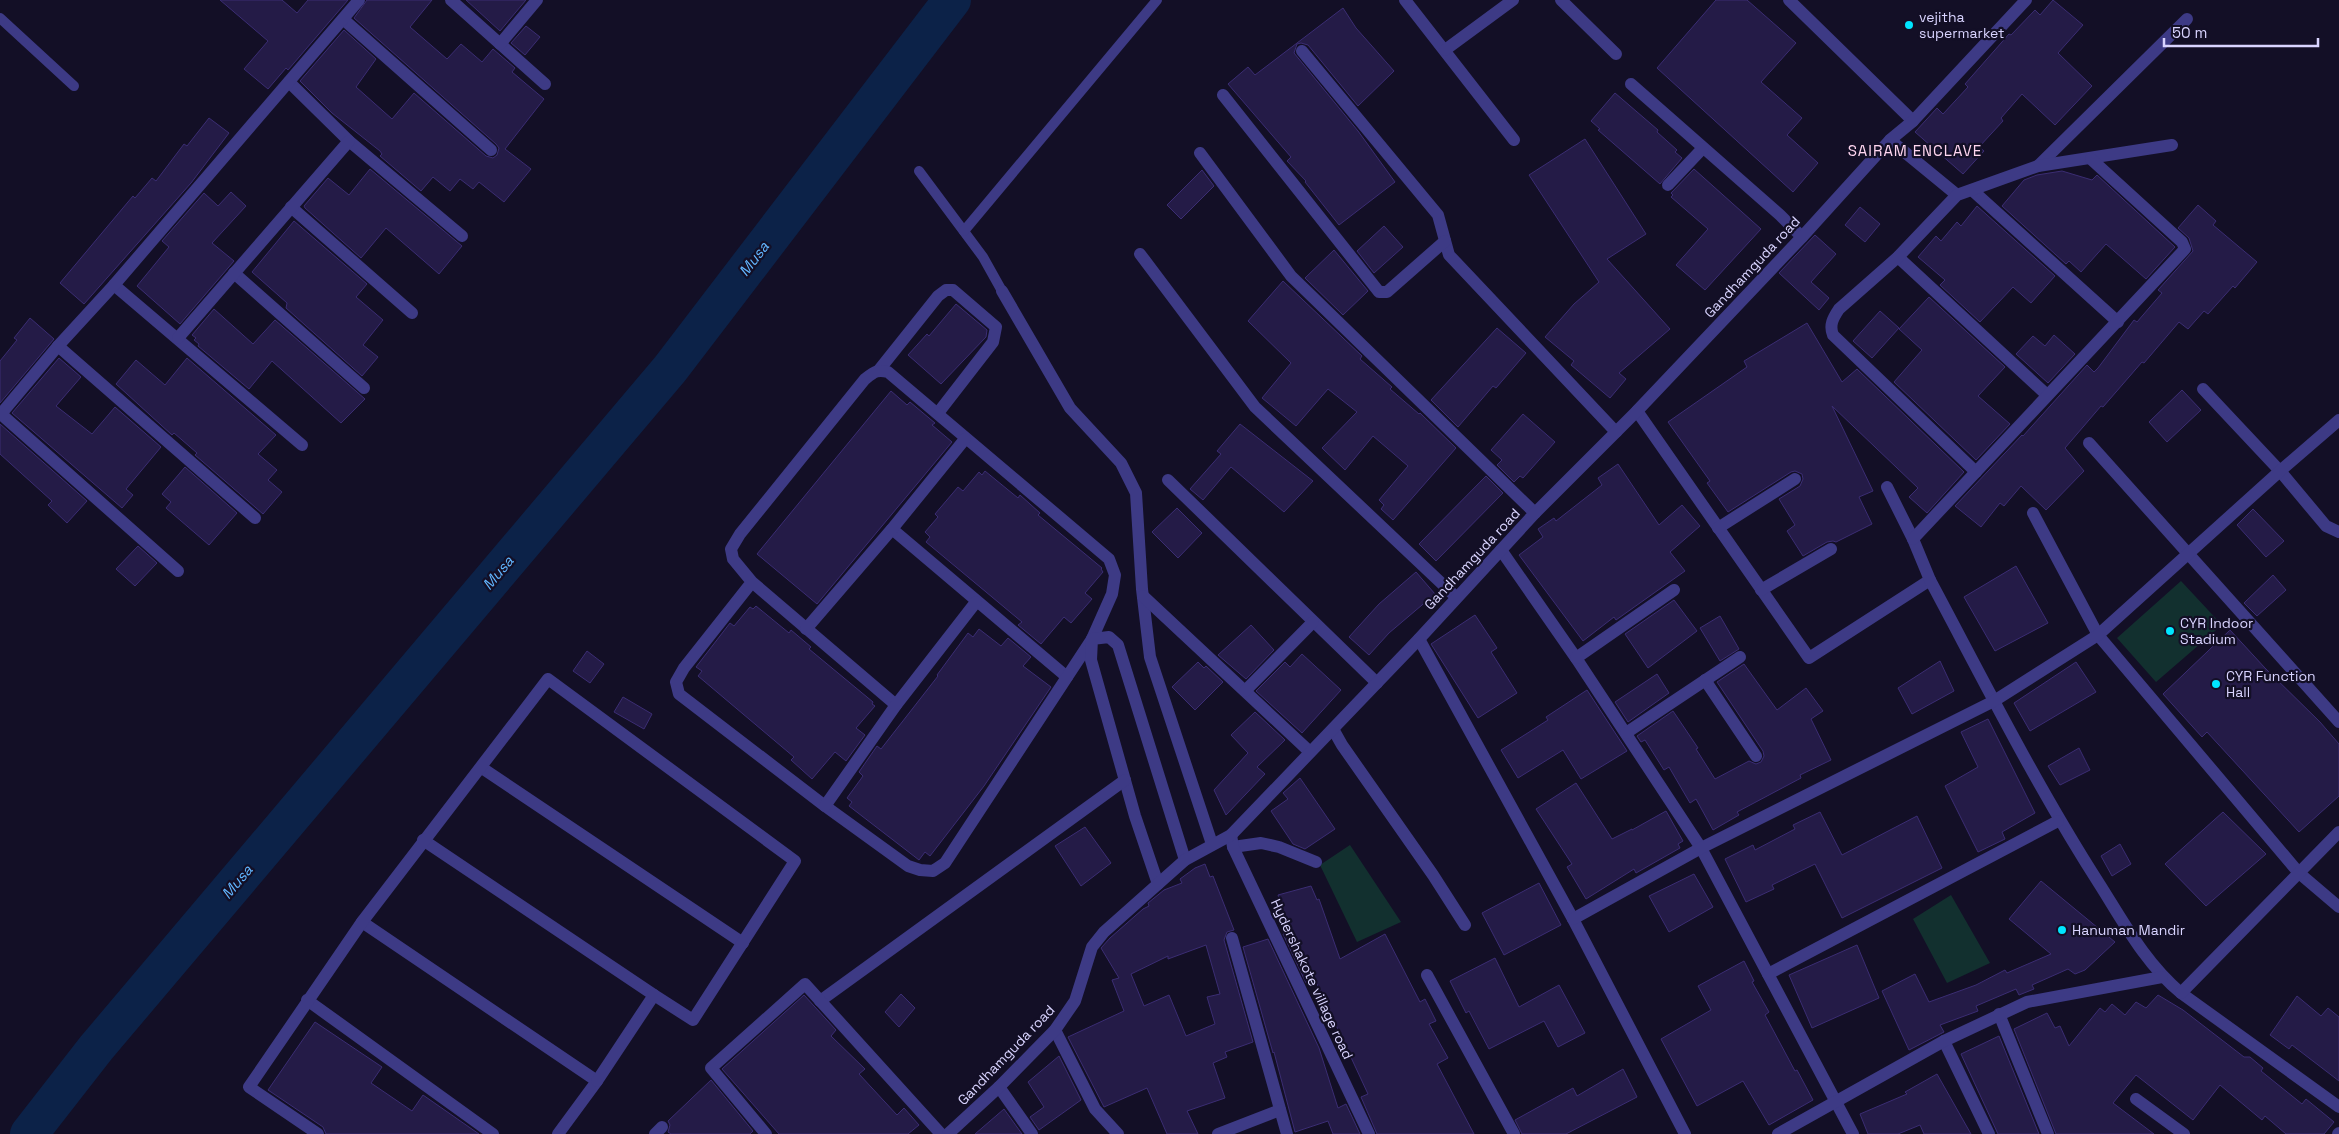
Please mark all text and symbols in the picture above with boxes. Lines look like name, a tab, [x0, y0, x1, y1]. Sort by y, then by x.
place label: vejitha supermarket	[1919, 8, 2005, 42]
scale bar	[2164, 15, 2318, 47]
marker: vejitha supermarket	[1903, 19, 1915, 31]
text: 50 m	[2172, 23, 2207, 42]
district label: SAIRAM ENCLAVE	[1848, 141, 1982, 160]
street label: Gandhamguda road	[1700, 212, 1804, 322]
water label: Musa	[734, 237, 773, 280]
street label: Gandhamguda road	[1420, 504, 1524, 614]
water label: Musa	[478, 551, 518, 594]
place label: CYR Indoor Stadium	[2180, 614, 2253, 648]
marker: CYR Indoor Stadium	[2164, 625, 2176, 637]
place label: CYR Function Hall	[2226, 667, 2316, 701]
marker: CYR Function Hall	[2210, 678, 2222, 690]
water label: Musa	[217, 860, 257, 903]
street label: Hydershakote village road	[1267, 896, 1357, 1062]
place label: Hanuman Mandir	[2072, 921, 2185, 939]
marker: Hanuman Mandir	[2056, 924, 2068, 936]
street label: Gandhamguda road	[954, 1001, 1058, 1109]

